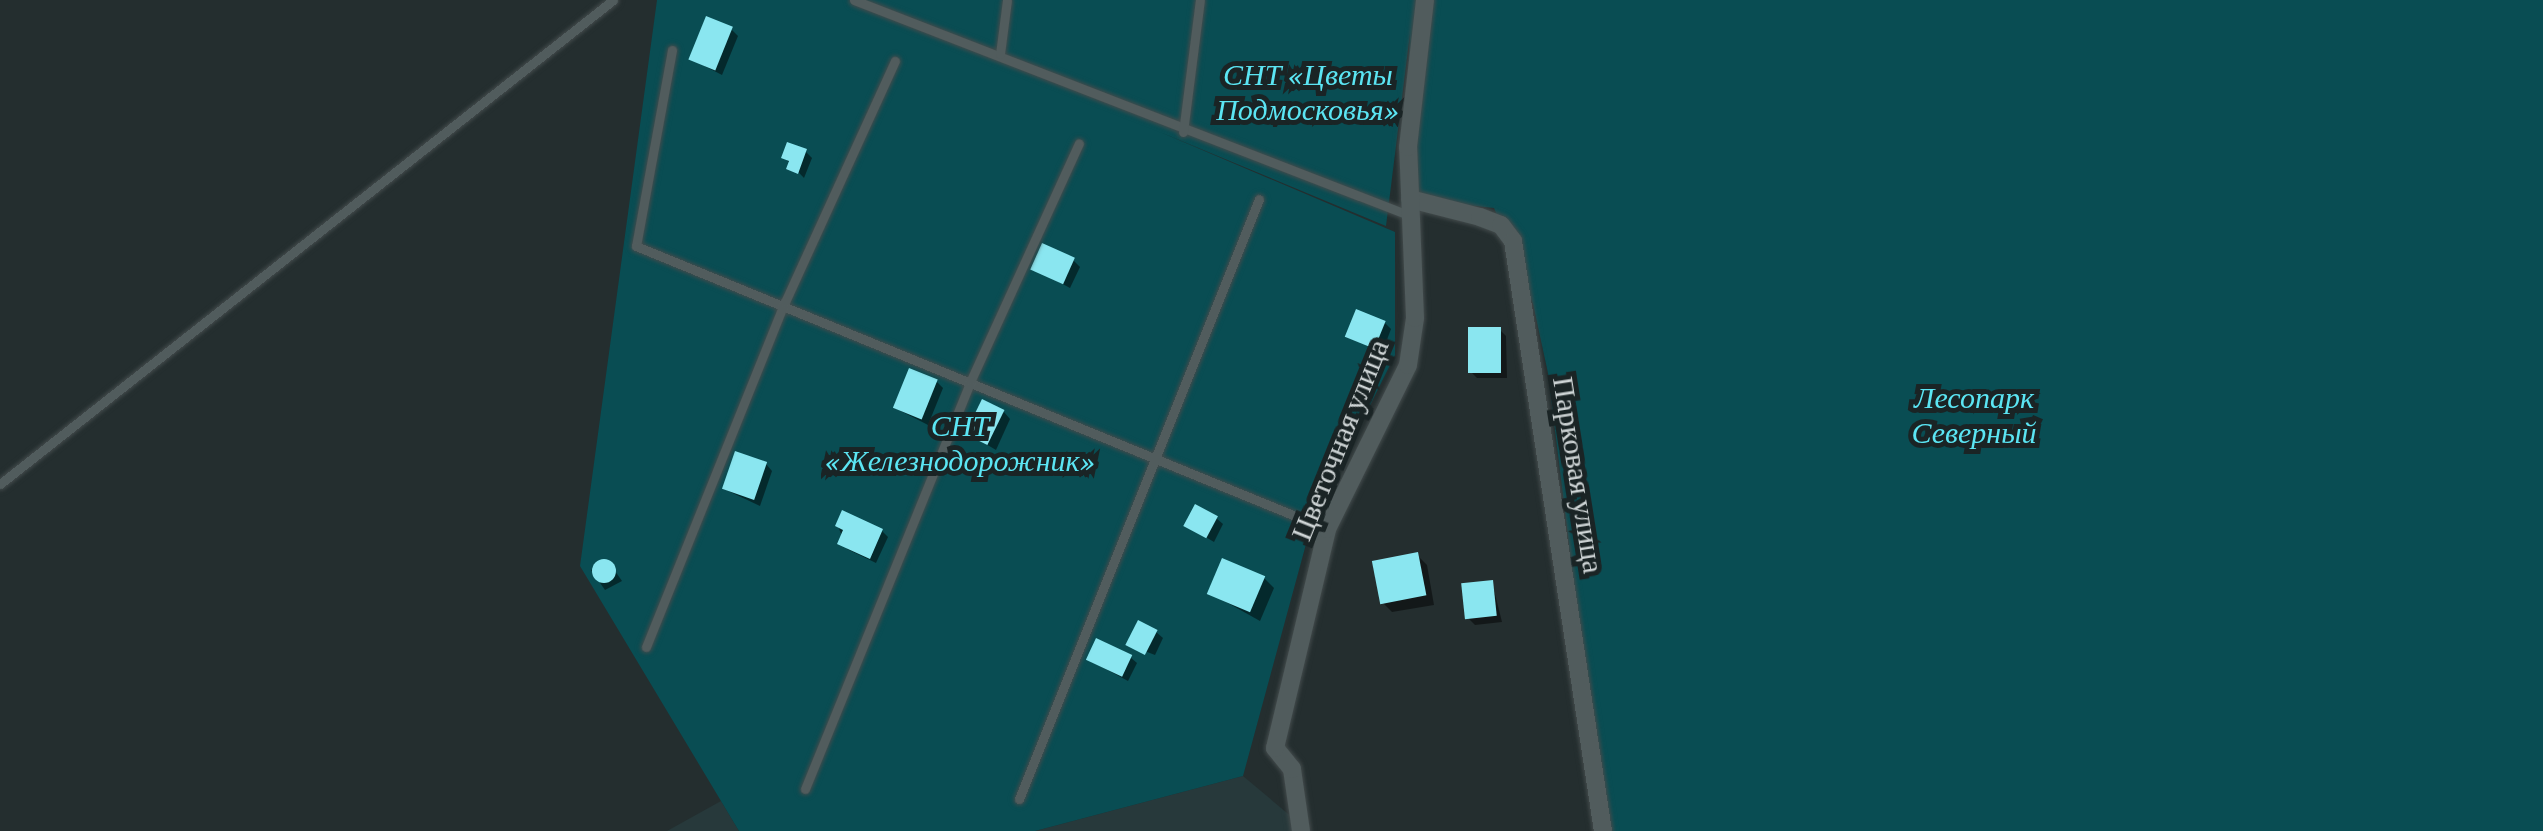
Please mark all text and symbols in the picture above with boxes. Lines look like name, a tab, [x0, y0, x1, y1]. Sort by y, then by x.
park label: СНТ «Цветы Подмосковья»	[1216, 57, 1400, 128]
street label: Цветочная улица	[1283, 334, 1397, 546]
street label: Парковая улица	[1545, 374, 1611, 576]
park label: Лесопарк Северный	[1911, 380, 2037, 450]
park label: СНТ «Железнодорожник»	[824, 408, 1096, 478]

